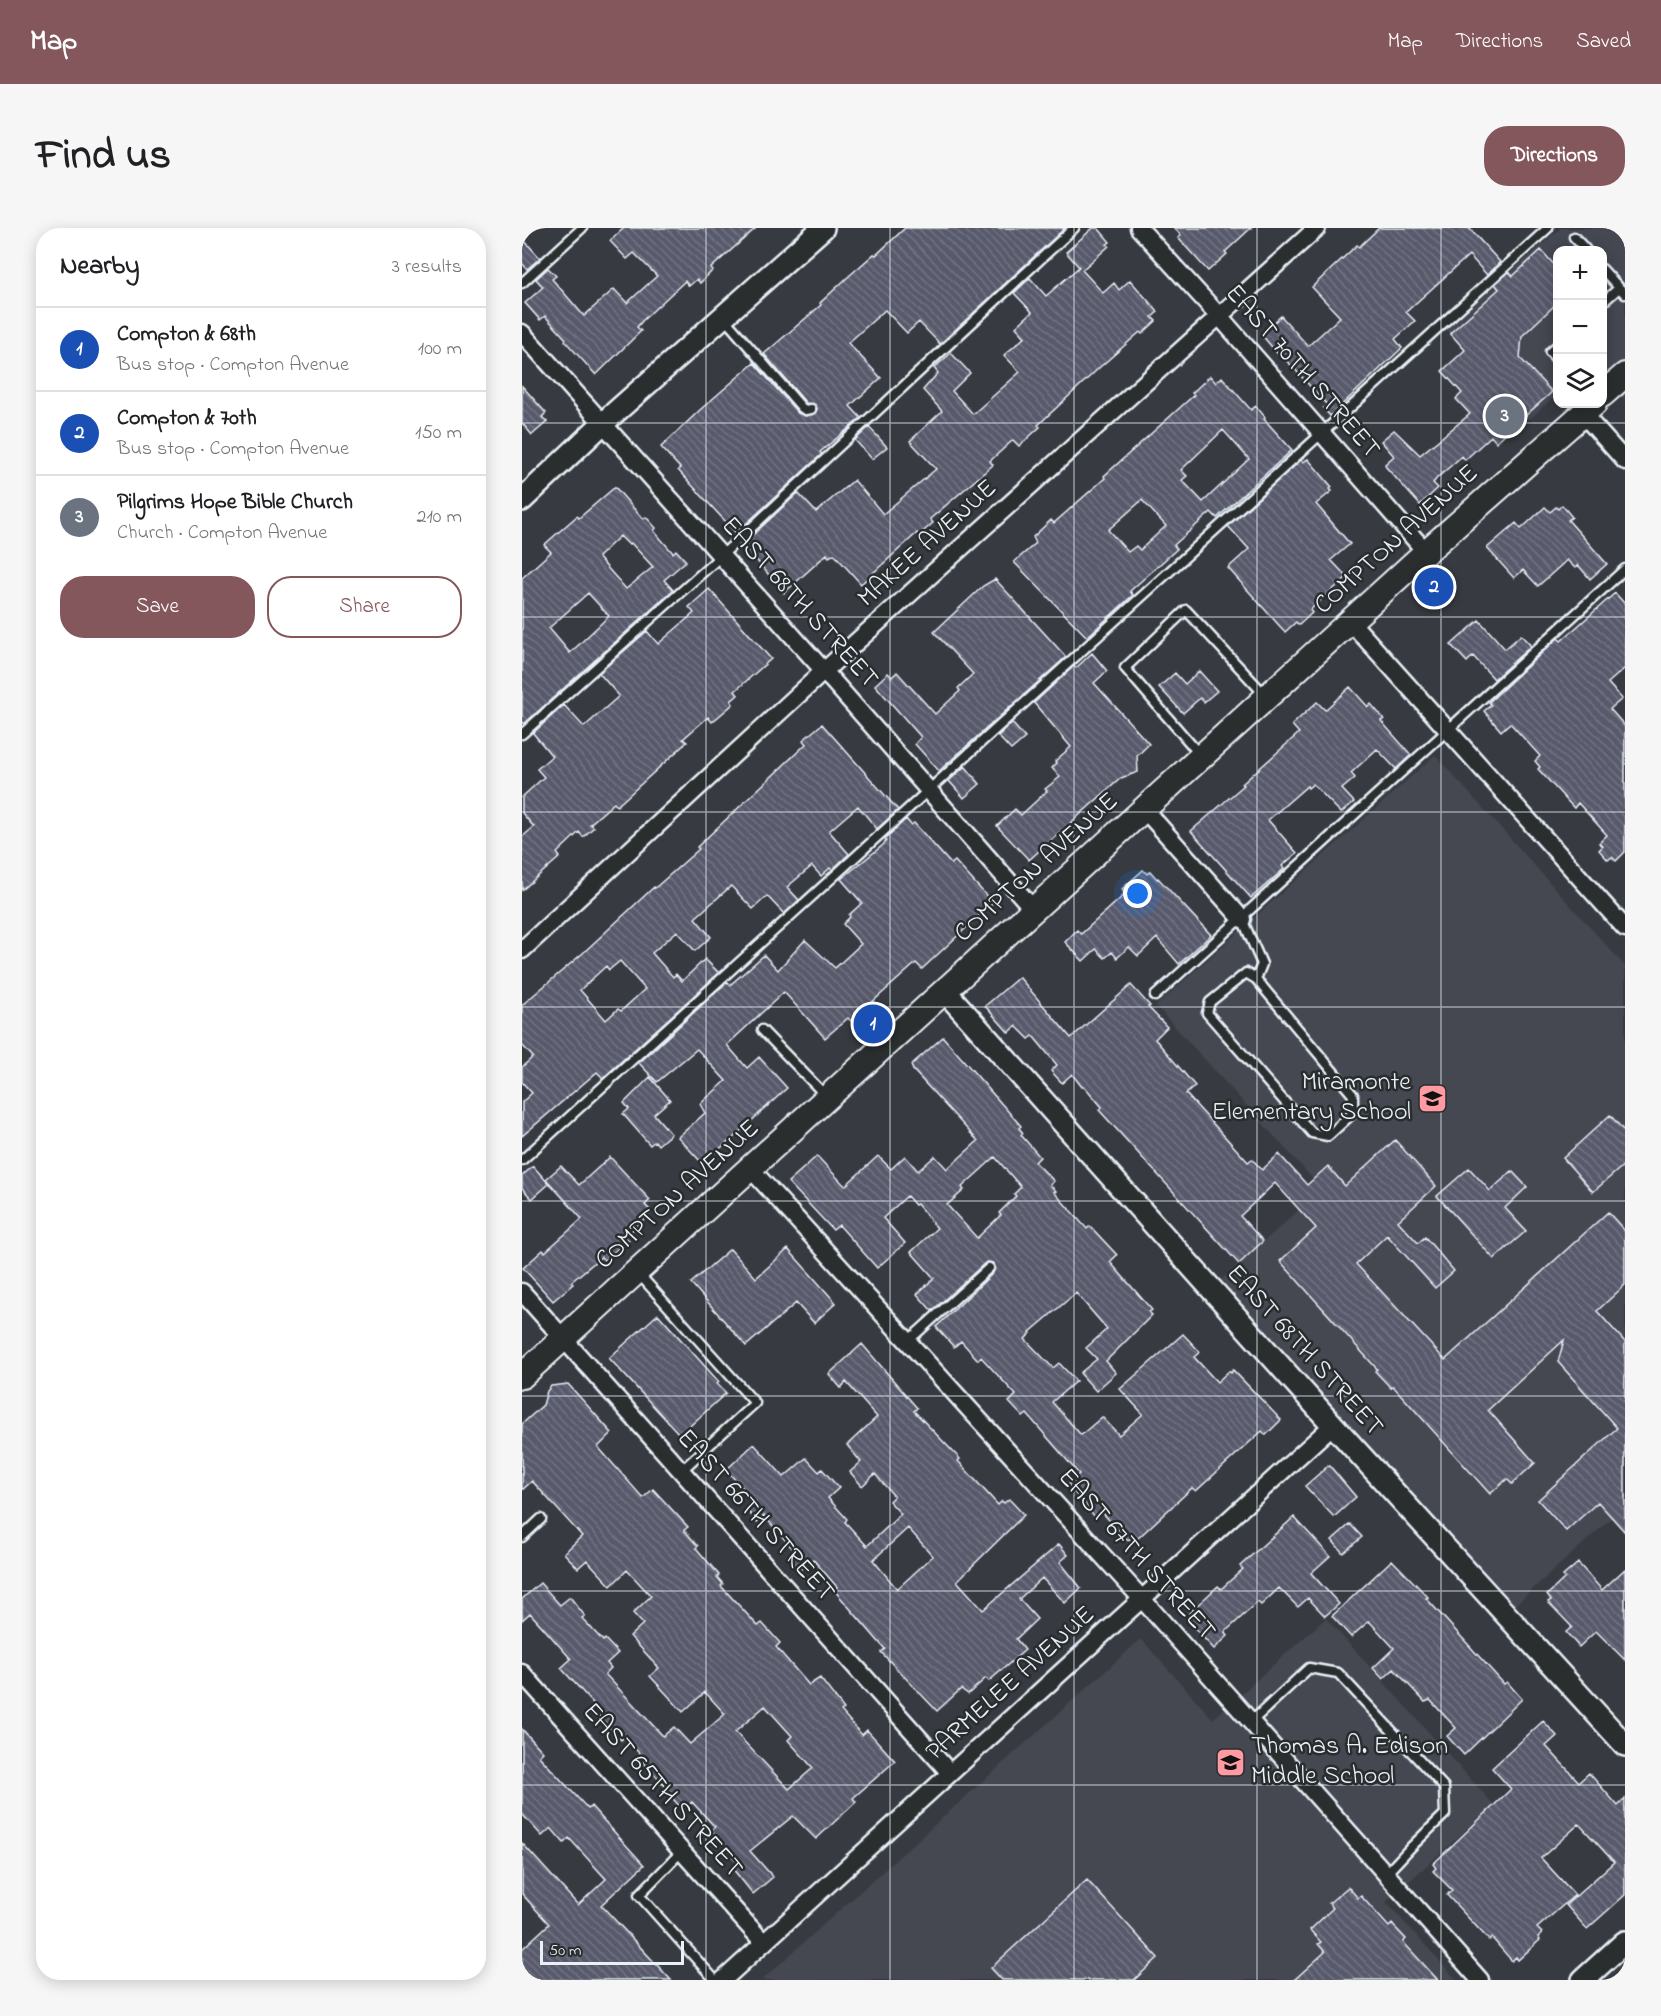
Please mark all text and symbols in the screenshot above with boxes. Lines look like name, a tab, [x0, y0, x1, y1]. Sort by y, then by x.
text: Map	[30, 22, 77, 63]
text: Map	[1387, 27, 1423, 57]
text: Directions	[1456, 27, 1543, 57]
text: Saved	[1576, 27, 1631, 57]
text: Find us	[36, 126, 171, 187]
button: Directions	[1484, 126, 1625, 186]
map controls	[1553, 246, 1607, 408]
button: +	[1553, 246, 1607, 300]
text: Nearby	[60, 248, 139, 286]
text: 3 results	[392, 253, 462, 282]
street label: EAST 70TH STREET	[1215, 276, 1389, 468]
button: −	[1553, 300, 1607, 354]
text: Compton & 68th	[117, 319, 256, 351]
text: 1	[76, 335, 83, 364]
text: 100 m	[418, 335, 462, 364]
text: Bus stop · Compton Avenue	[117, 351, 349, 380]
button: layers	[1553, 354, 1607, 408]
pin: 3	[1486, 394, 1524, 438]
text: Compton & 70th	[117, 403, 257, 435]
text: 2	[75, 419, 84, 448]
text: 150 m	[415, 419, 462, 448]
text: Bus stop · Compton Avenue	[117, 435, 349, 464]
street label: COMPTON AVENUE	[1306, 456, 1488, 624]
street label: MAKEE AVENUE	[850, 471, 1006, 617]
text: Pilgrims Hope Bible Church	[117, 487, 353, 519]
text: 3	[75, 503, 84, 532]
text: 210 m	[417, 503, 462, 532]
street label: EAST 68TH STREET	[711, 509, 887, 698]
text: Church · Compton Avenue	[117, 519, 327, 548]
pin: 2	[1414, 564, 1454, 610]
button: Save	[60, 576, 255, 638]
button: Share	[267, 576, 462, 638]
street label: COMPTON AVENUE	[946, 784, 1128, 952]
your location	[1123, 879, 1152, 908]
pin: 1	[854, 1002, 892, 1046]
place label: Miramonte Elementary School	[1212, 1064, 1411, 1132]
school or university icon: Miramonte Elementary School	[1416, 1082, 1448, 1114]
street label: COMPTON AVENUE	[587, 1111, 769, 1279]
street label: EAST 68TH STREET	[1216, 1257, 1392, 1446]
street label: EAST 66TH STREET	[667, 1421, 843, 1611]
street label: EAST 67TH STREET	[1048, 1460, 1224, 1650]
street label: PARMELEE AVENUE	[918, 1597, 1104, 1771]
street label: EAST 65TH STREET	[573, 1695, 751, 1887]
place label: Thomas A. Edison Middle School	[1251, 1728, 1448, 1796]
school or university icon: Thomas A. Edison Middle School	[1214, 1746, 1246, 1778]
scale bar	[540, 1938, 684, 1966]
text: 50 m	[549, 1939, 581, 1963]

